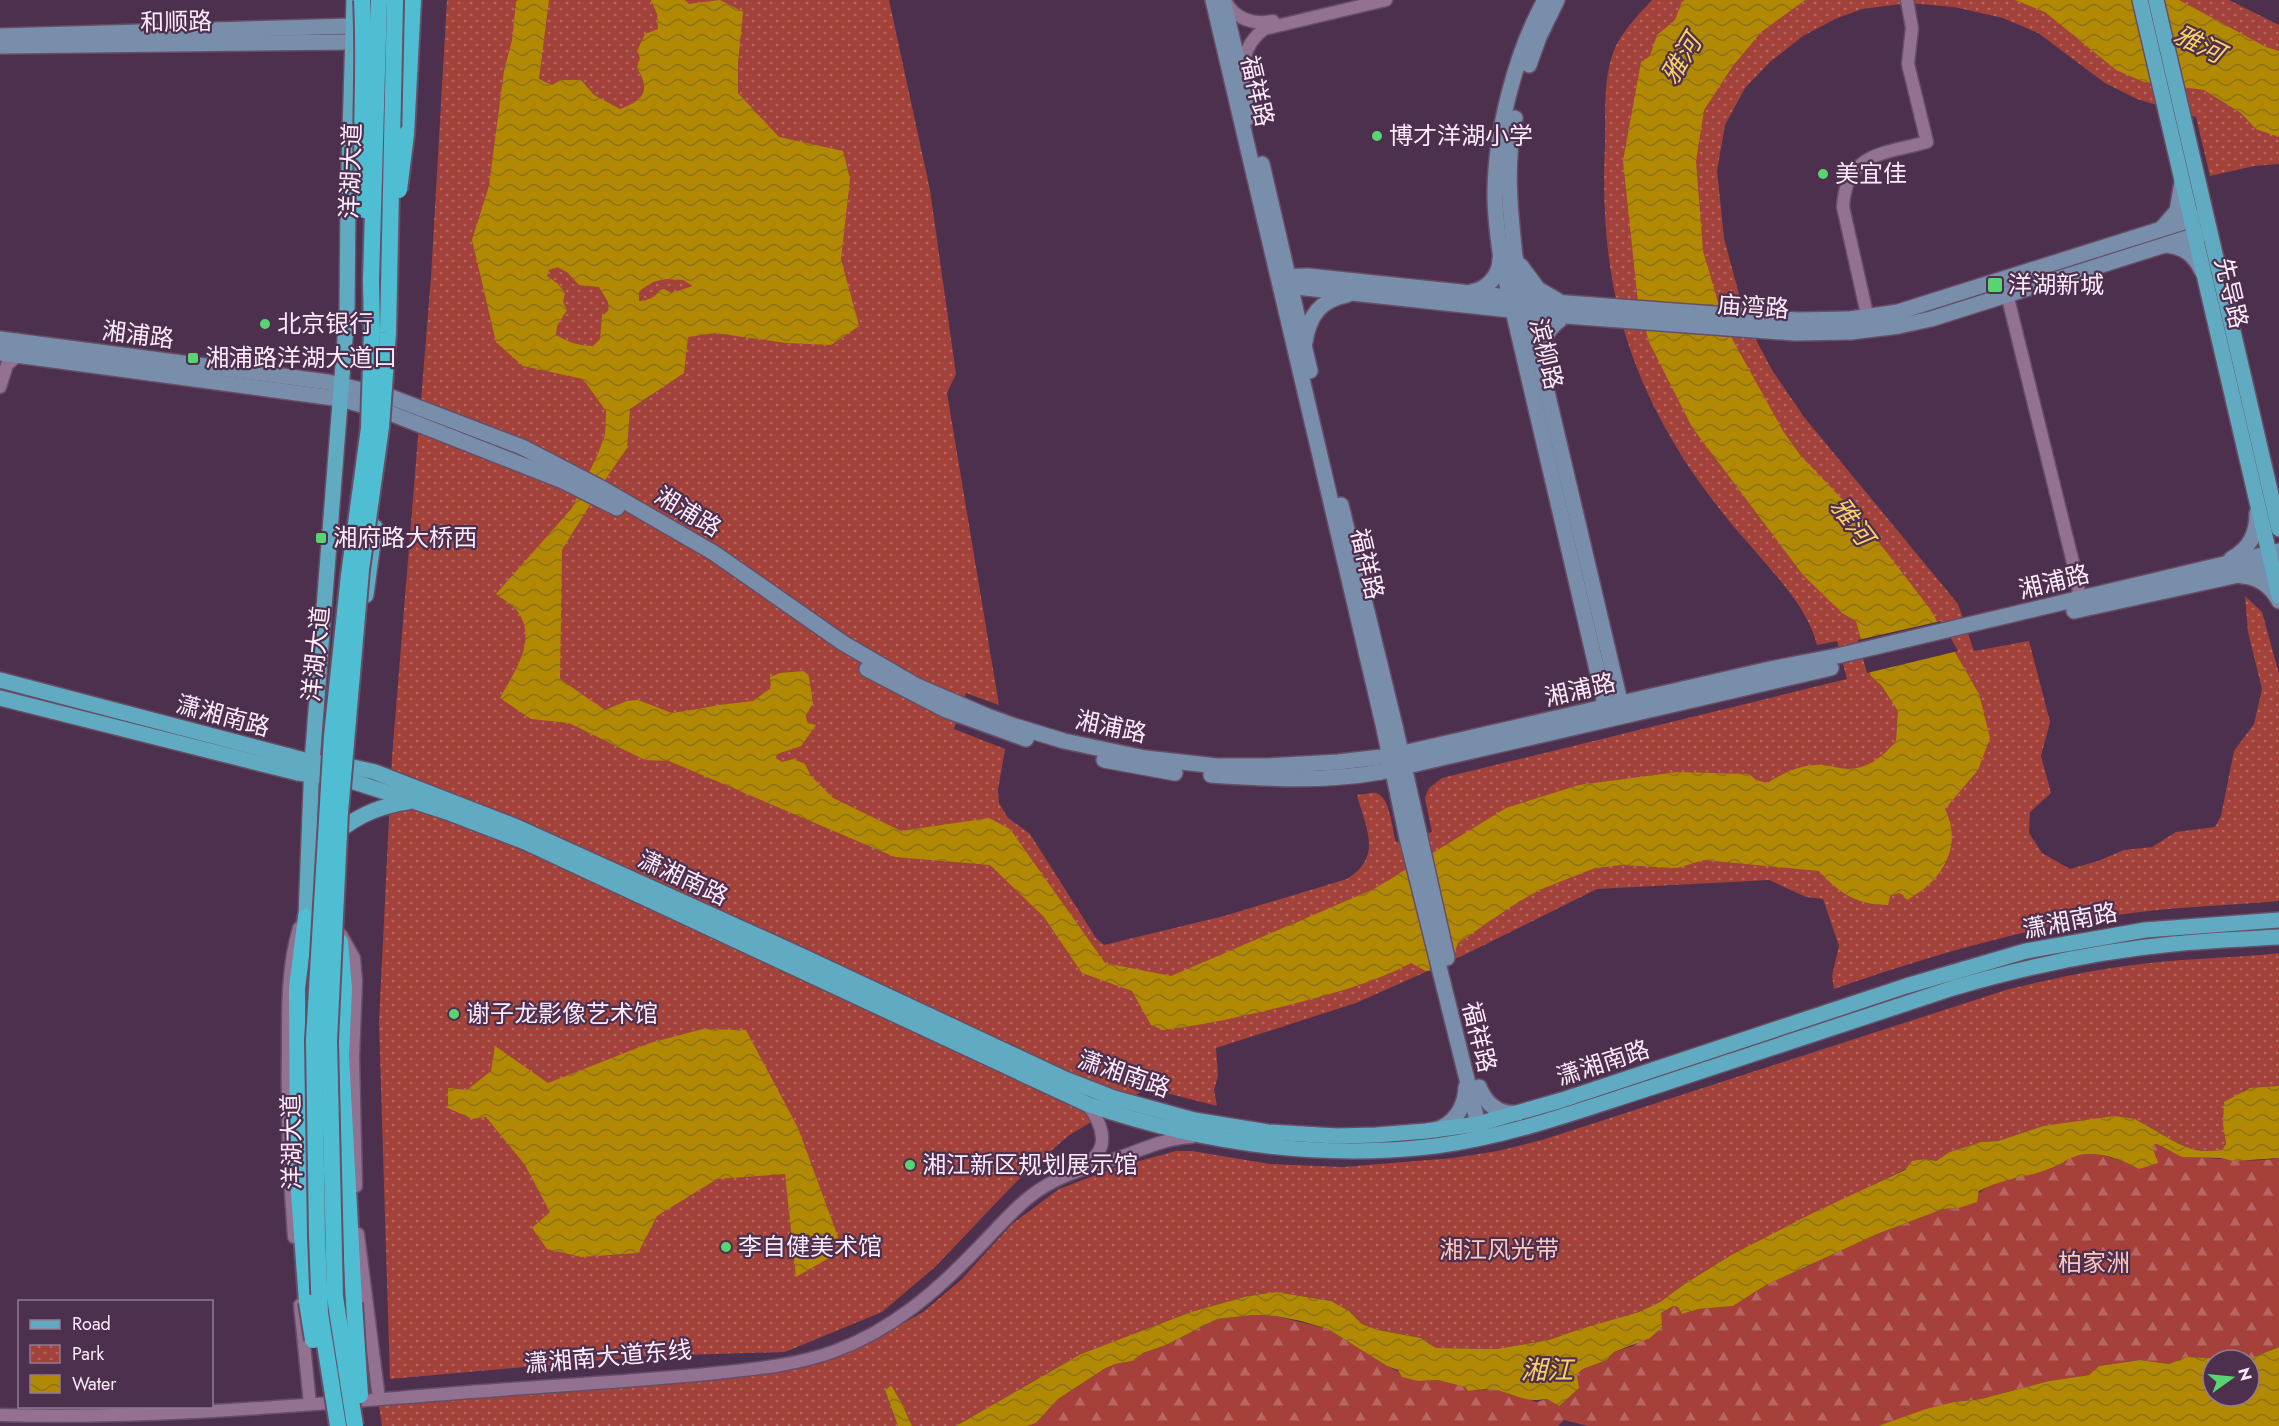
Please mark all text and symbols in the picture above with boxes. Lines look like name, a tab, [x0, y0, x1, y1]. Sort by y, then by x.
street label: 和顺路	[140, 3, 212, 40]
water label: 雅河	[2167, 16, 2235, 75]
water label: 雅河	[1651, 23, 1713, 91]
street label: 福祥路	[1232, 52, 1283, 130]
place label: 博才洋湖小学	[1389, 118, 1533, 153]
street label: 洋湖大道	[331, 122, 370, 220]
marker: 博才洋湖小学	[1370, 129, 1384, 143]
place label: 美宜佳	[1835, 156, 1907, 191]
marker: 美宜佳	[1816, 167, 1830, 181]
street label: 先导路	[2206, 254, 2257, 332]
place label: 洋湖新城	[2008, 267, 2104, 302]
marker: 洋湖新城	[1986, 276, 2004, 294]
street label: 庙湾路	[1716, 287, 1790, 326]
place label: 北京银行	[277, 306, 373, 341]
street label: 湘浦路	[100, 313, 176, 356]
street label: 滨柳路	[1521, 315, 1572, 393]
marker: 北京银行	[258, 317, 272, 331]
place label: 湘浦路洋湖大道口	[205, 340, 397, 375]
marker: 湘浦路洋湖大道口	[186, 351, 200, 365]
street label: 湘浦路	[648, 478, 728, 545]
water label: 雅河	[1821, 489, 1886, 557]
place label: 湘府路大桥西	[333, 520, 477, 555]
street label: 福祥路	[1342, 525, 1393, 603]
marker: 湘府路大桥西	[314, 531, 328, 545]
street label: 湘浦路	[2015, 556, 2093, 607]
street label: 洋湖大道	[293, 604, 338, 704]
street label: 湘浦路	[1541, 664, 1619, 715]
street label: 潇湘南路	[172, 686, 274, 745]
street label: 湘浦路	[1072, 702, 1150, 751]
street label: 潇湘南路	[632, 841, 734, 914]
street label: 潇湘南路	[2019, 894, 2120, 947]
place label: 谢子龙影像艺术馆	[466, 996, 658, 1031]
street label: 福祥路	[1454, 998, 1505, 1076]
marker: 谢子龙影像艺术馆	[447, 1007, 461, 1021]
street label: 潇湘南路	[1552, 1031, 1654, 1094]
street label: 潇湘南路	[1073, 1041, 1175, 1106]
street label: 洋湖大道	[273, 1094, 310, 1190]
place label: 湘江新区规划展示馆	[922, 1147, 1138, 1182]
marker: 湘江新区规划展示馆	[903, 1158, 917, 1172]
place label: 李自健美术馆	[738, 1229, 882, 1264]
park label: 湘江风光带	[1439, 1232, 1559, 1267]
marker: 李自健美术馆	[719, 1240, 733, 1254]
park label: 柏家洲	[2058, 1245, 2130, 1280]
legend	[18, 1300, 213, 1408]
text: Road	[72, 1311, 111, 1337]
street label: 潇湘南大道东线	[523, 1332, 693, 1381]
text: Park	[72, 1341, 104, 1367]
north arrow	[2201, 1348, 2261, 1408]
water label: 湘江	[1521, 1351, 1576, 1389]
text: N	[2232, 1365, 2258, 1383]
text: Water	[72, 1371, 117, 1397]

